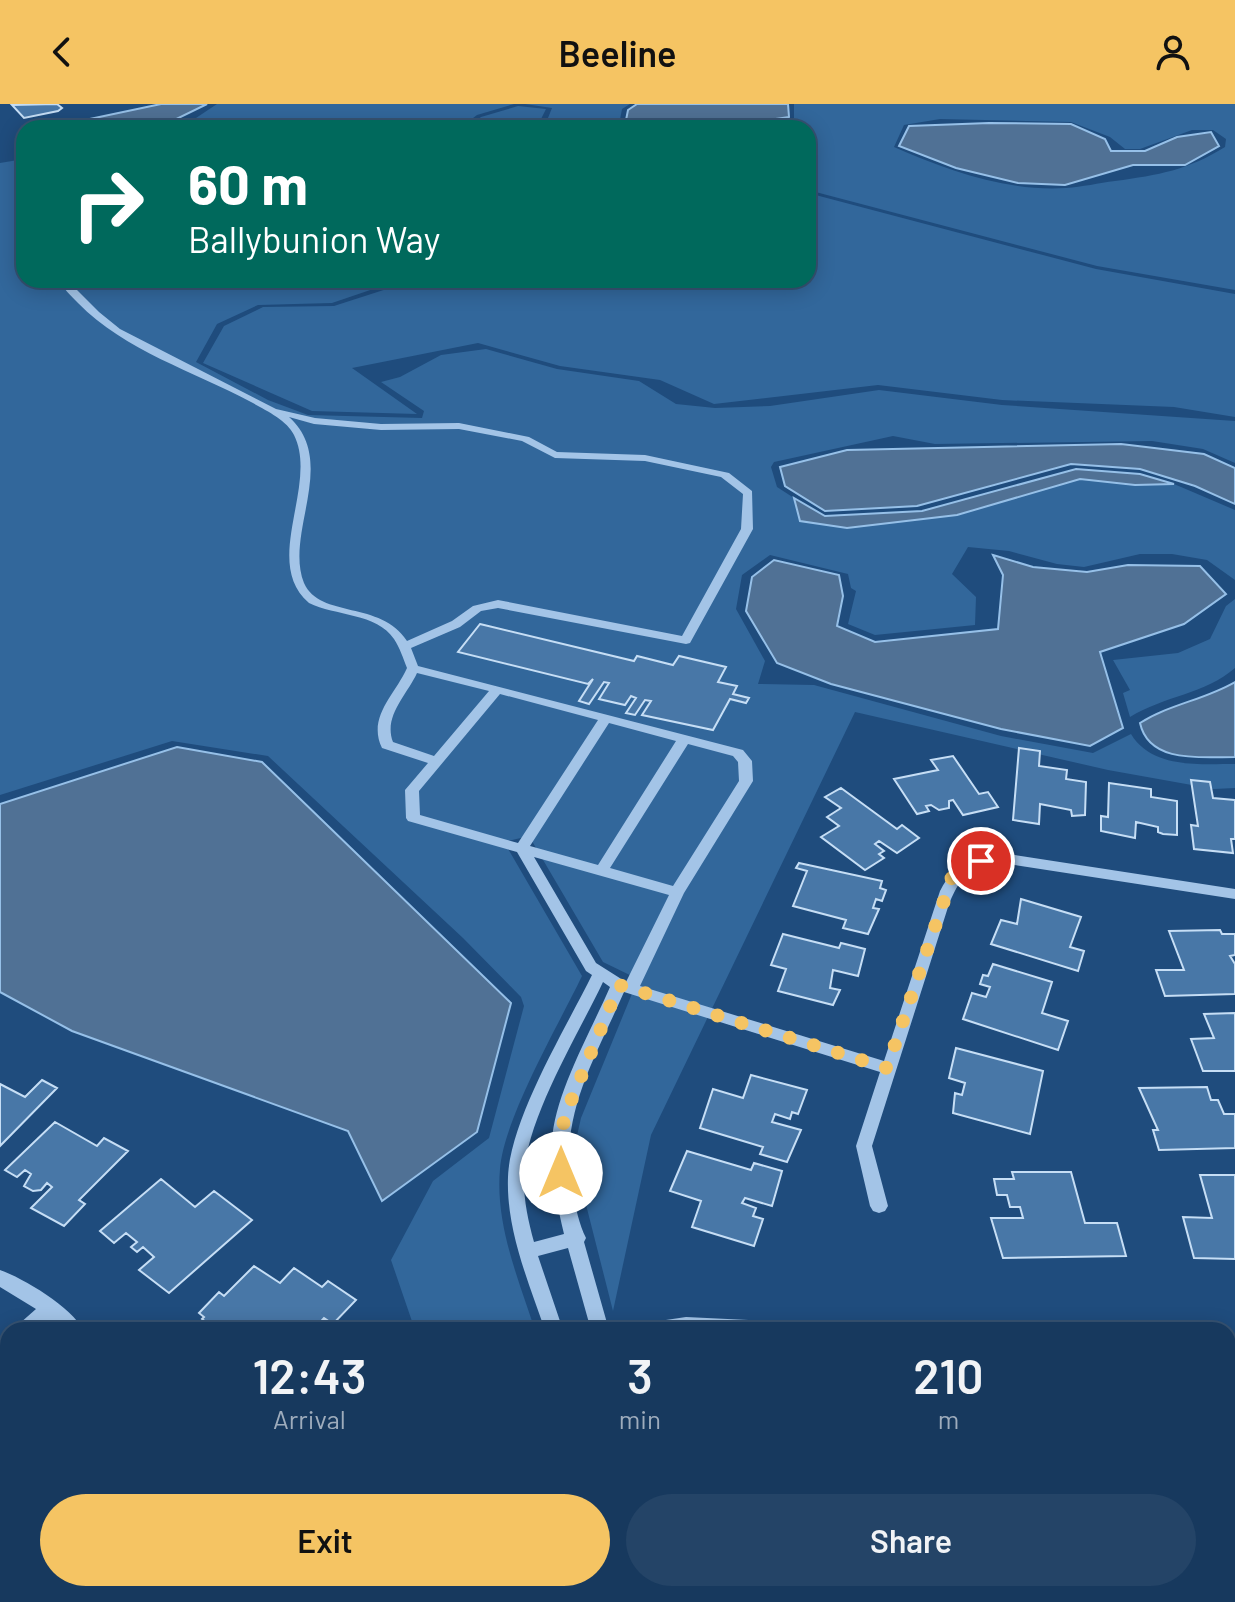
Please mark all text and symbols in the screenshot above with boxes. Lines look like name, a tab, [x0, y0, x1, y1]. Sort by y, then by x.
icon: back	[40, 30, 84, 74]
icon: person	[1151, 30, 1195, 74]
text: Beeline	[558, 31, 677, 74]
text: 60 m	[188, 149, 308, 216]
icon: right	[56, 152, 160, 256]
text: Ballybunion Way	[188, 217, 440, 260]
pin	[947, 827, 1015, 895]
icon: arrive	[959, 839, 1003, 883]
position arrow	[519, 1131, 603, 1215]
text: 12:43	[252, 1346, 366, 1404]
text: 3	[627, 1346, 653, 1404]
text: 210	[913, 1346, 984, 1404]
text: Arrival	[273, 1403, 346, 1434]
text: min	[619, 1403, 661, 1434]
text: m	[938, 1403, 959, 1434]
button: Exit	[40, 1494, 610, 1586]
button: Share	[626, 1494, 1196, 1586]

